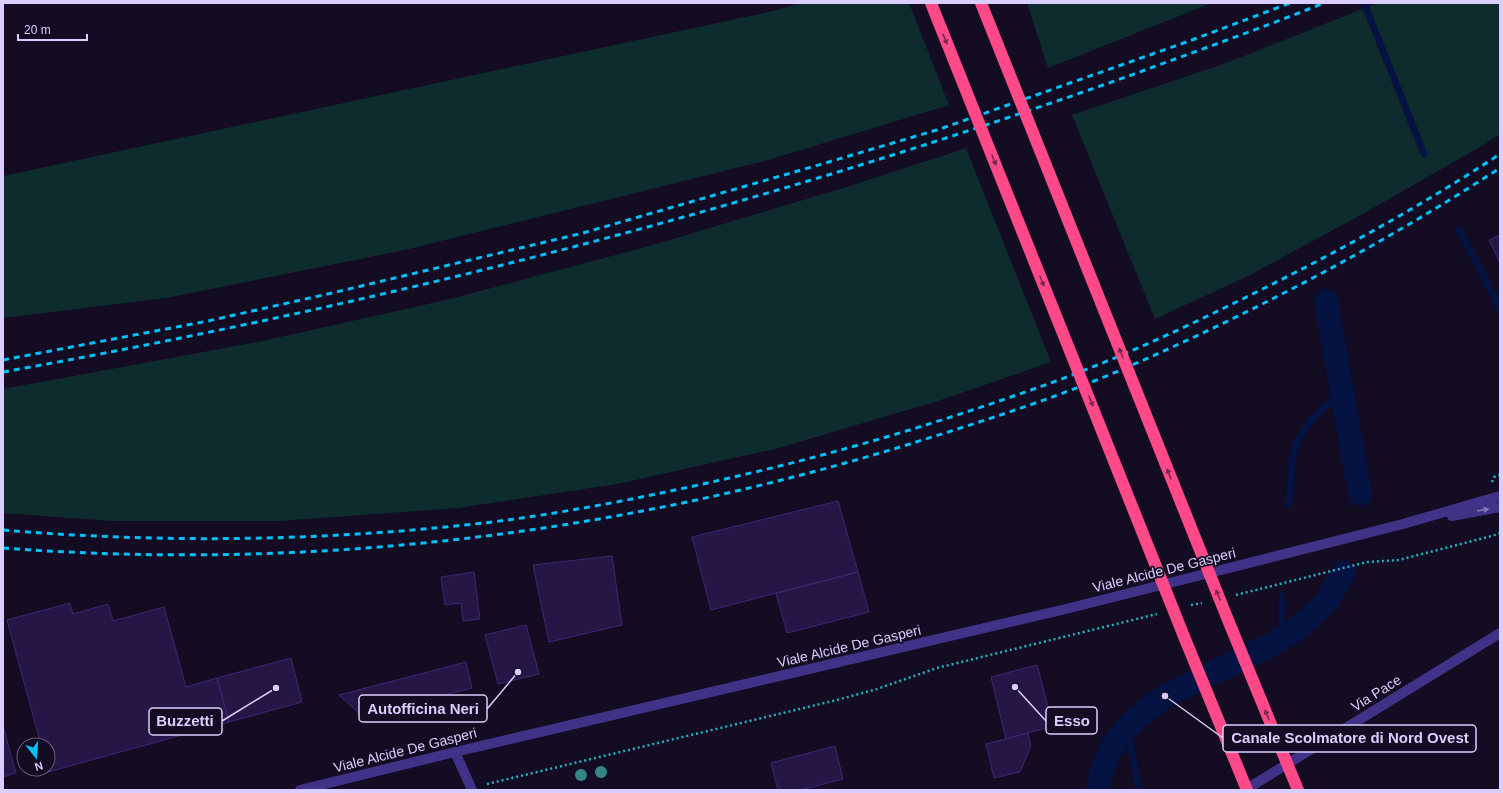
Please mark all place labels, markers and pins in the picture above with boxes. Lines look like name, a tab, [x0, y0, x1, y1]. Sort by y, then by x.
callout: Autofficina Neri	[359, 695, 487, 722]
callout: Esso	[1046, 707, 1097, 734]
callout: Buzzetti	[149, 708, 222, 735]
callout: Canale Scolmatore di Nord Ovest	[1223, 725, 1476, 752]

